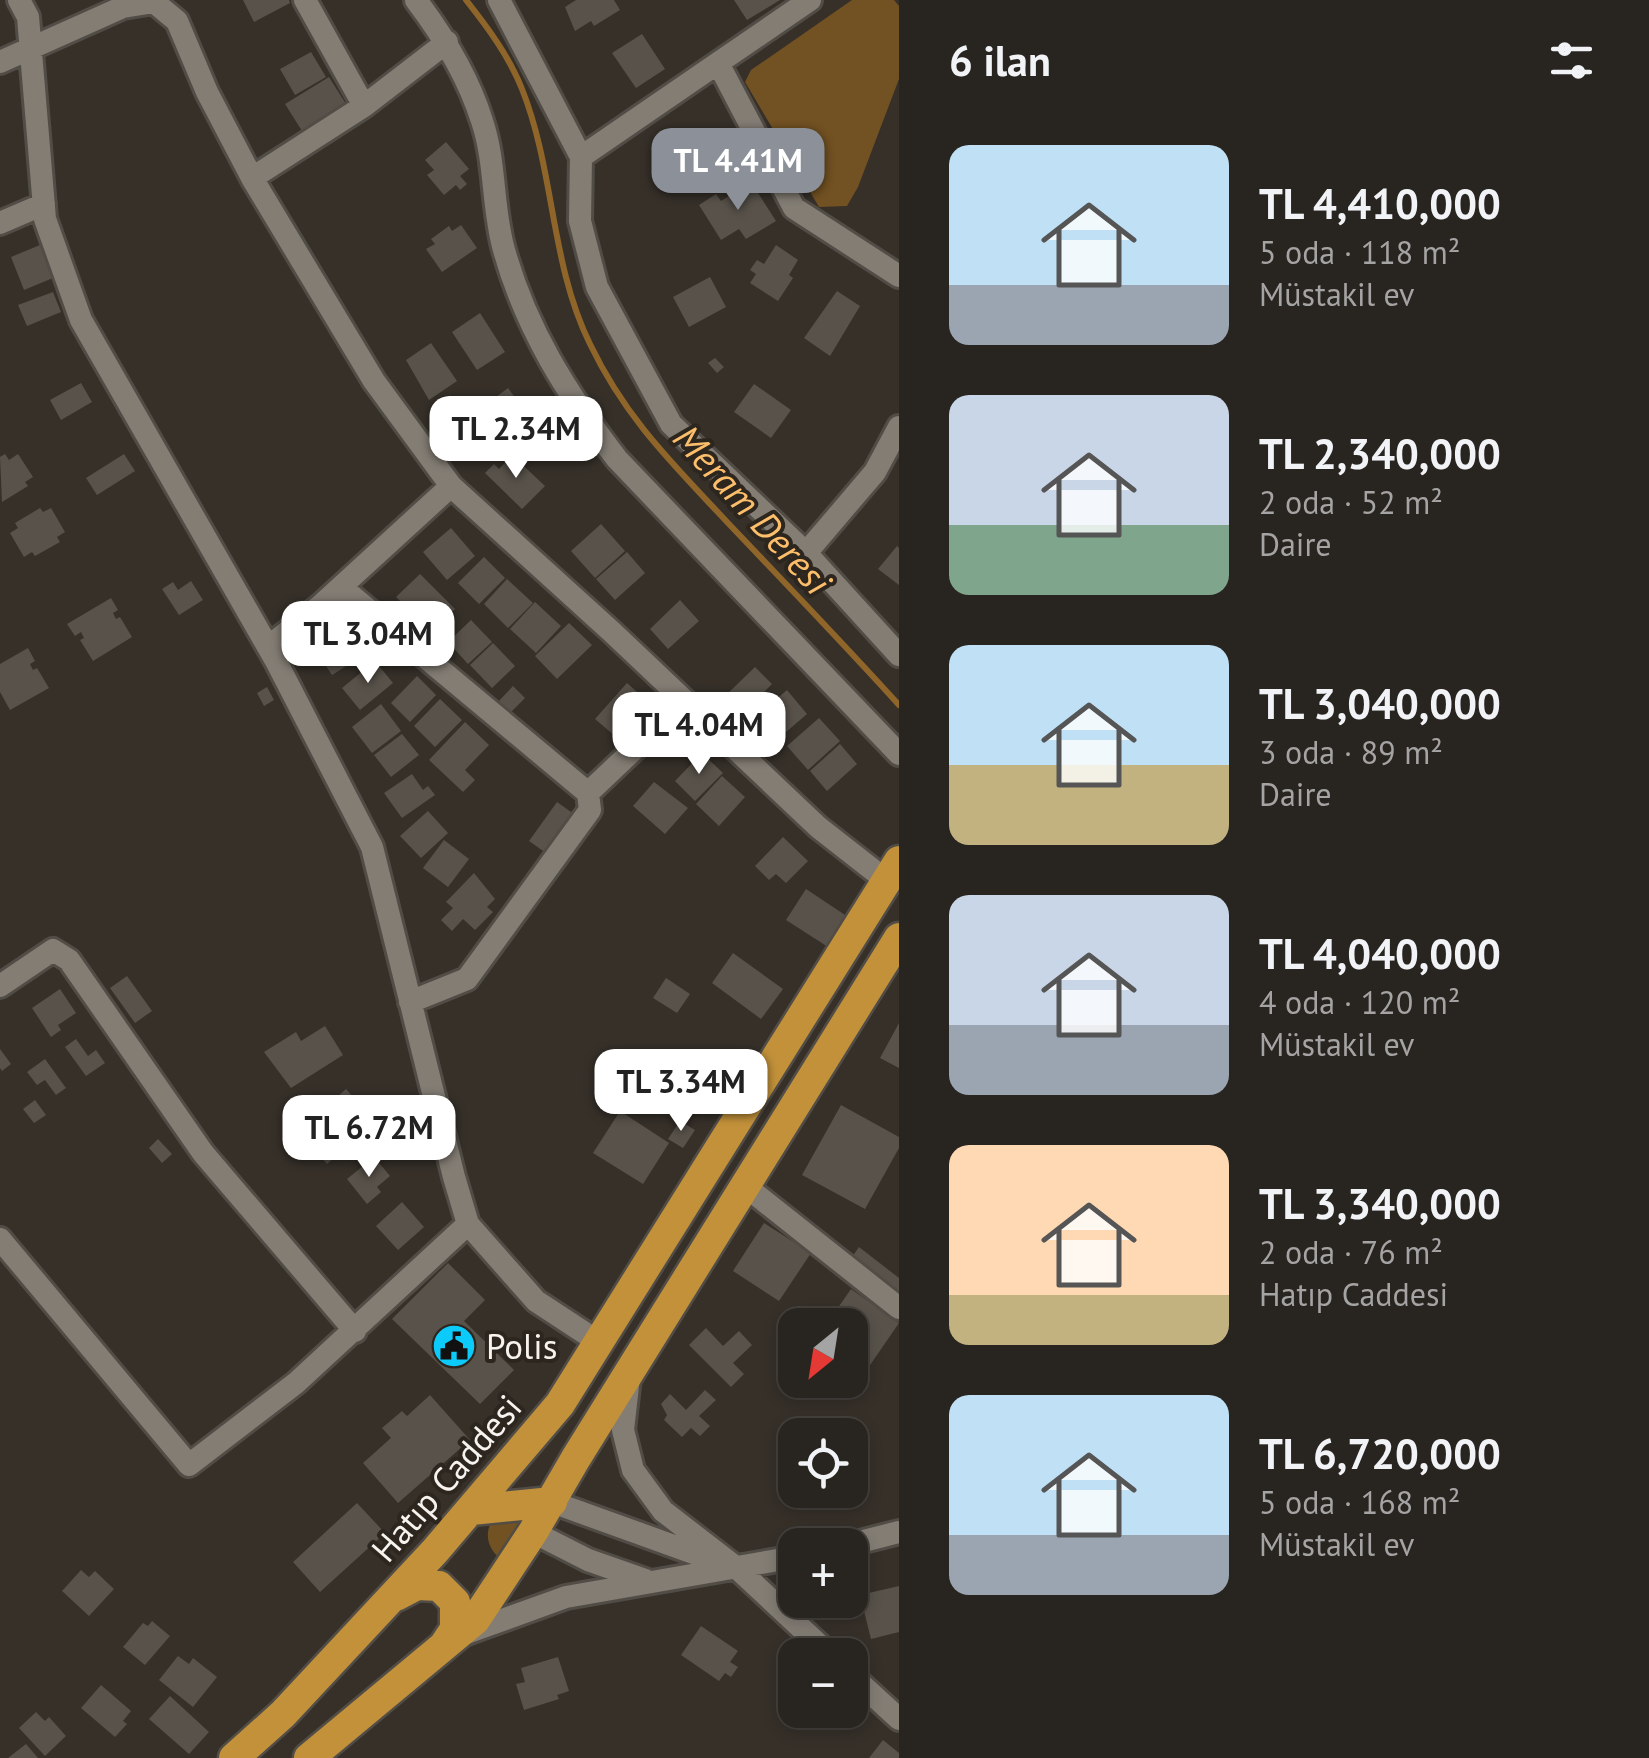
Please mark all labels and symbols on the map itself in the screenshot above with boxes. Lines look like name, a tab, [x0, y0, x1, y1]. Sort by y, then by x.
pin: TL 4.41M	[635, 128, 841, 213]
pin: TL 2.34M	[413, 396, 619, 481]
water label: Meram Deresi	[664, 414, 843, 605]
pin: TL 3.04M	[265, 601, 471, 686]
pin: TL 4.04M	[596, 692, 802, 777]
pin: TL 3.34M	[578, 1049, 784, 1134]
pin: TL 6.72M	[266, 1095, 472, 1180]
north arrow	[778, 1308, 868, 1398]
public building icon: Polis	[431, 1323, 477, 1369]
place label: Polis	[486, 1323, 557, 1369]
street label: Hatıp Caddesi	[361, 1385, 531, 1571]

